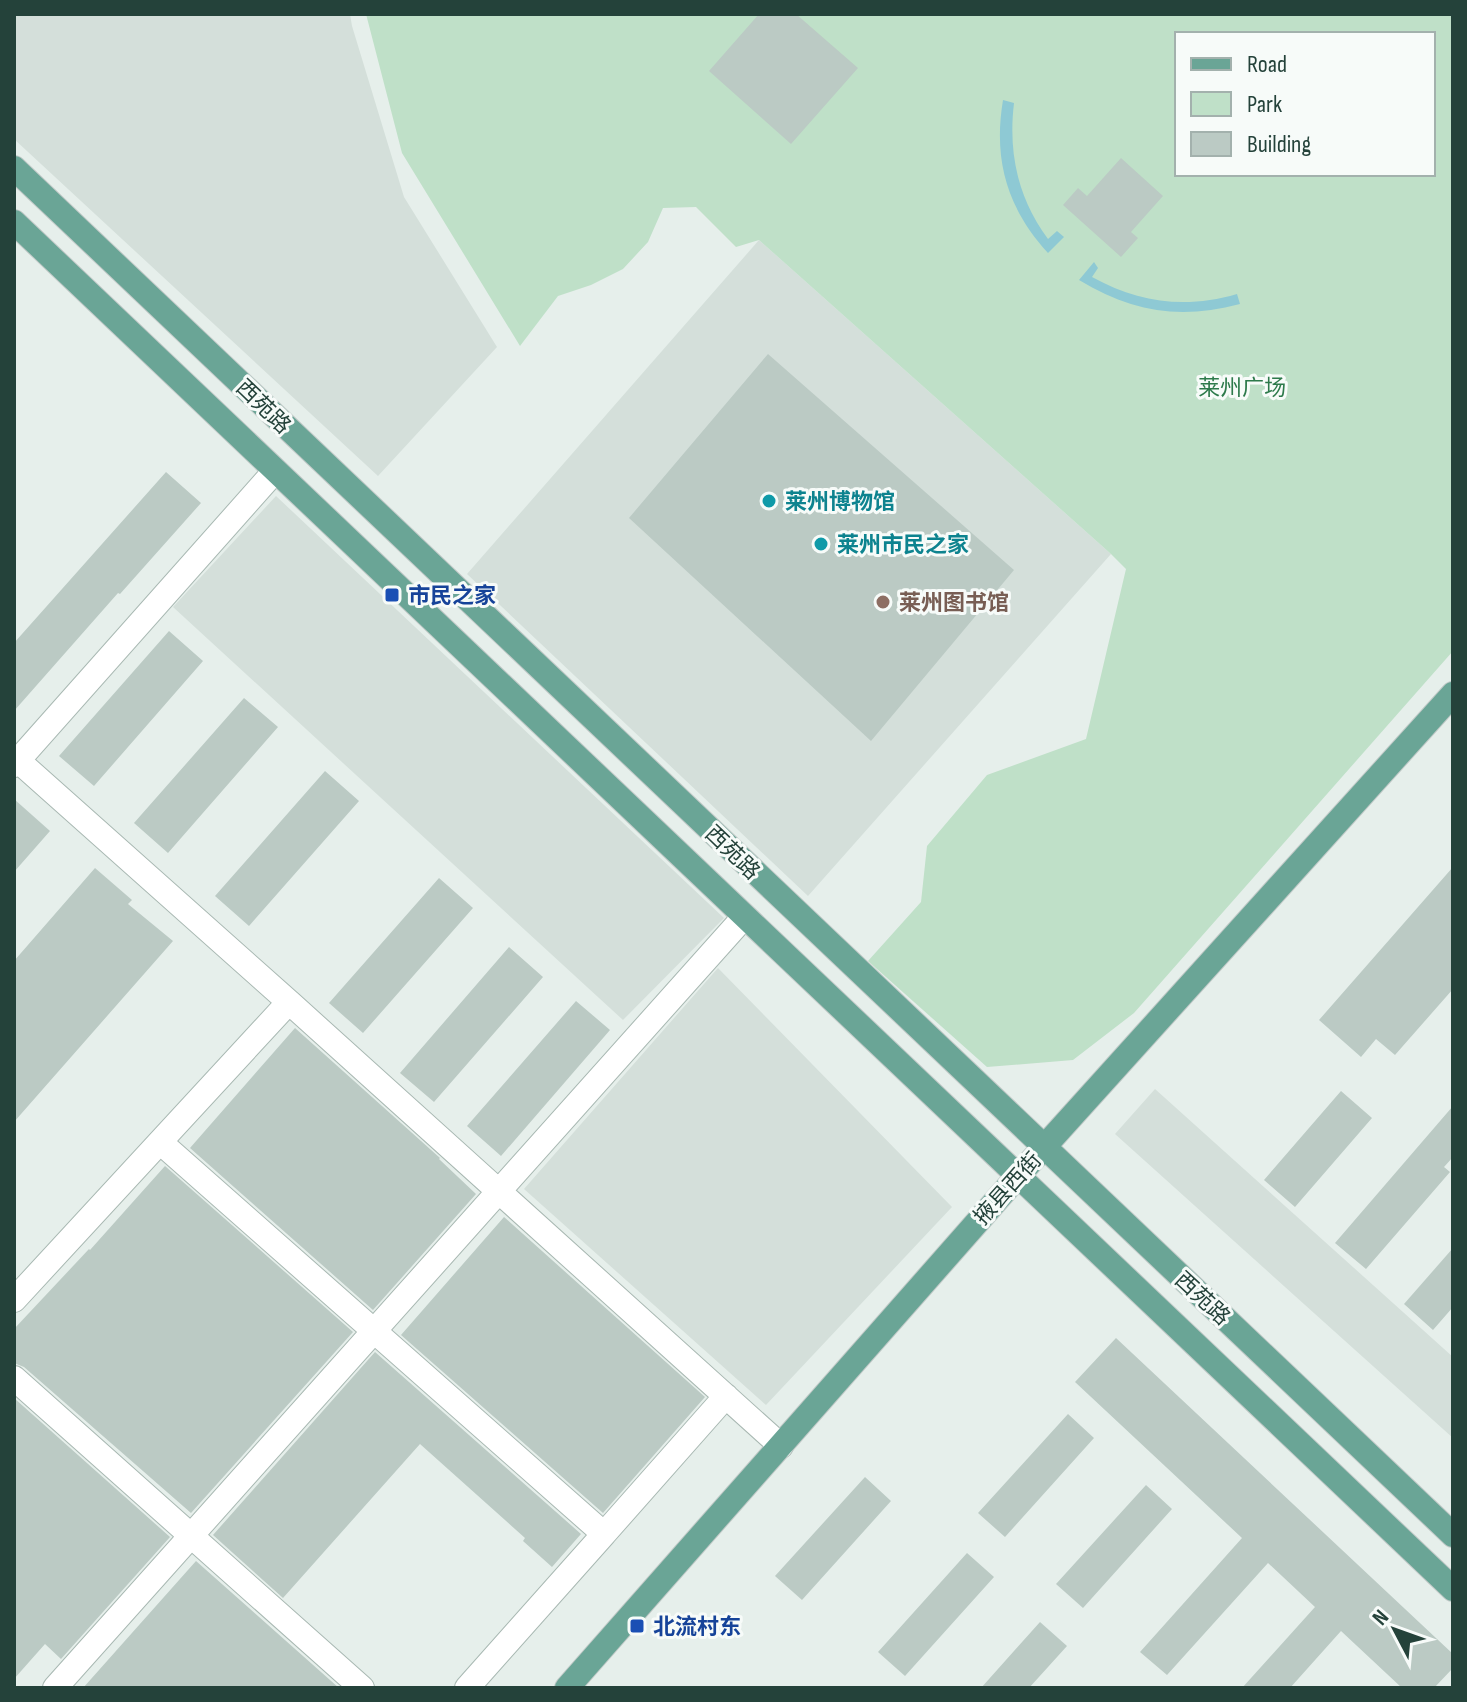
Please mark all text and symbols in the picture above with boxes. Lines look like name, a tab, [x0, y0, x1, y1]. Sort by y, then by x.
legend	[1175, 32, 1435, 176]
text: Road	[1247, 50, 1287, 79]
text: Park	[1247, 90, 1282, 119]
text: Building	[1247, 130, 1311, 159]
street label: 西苑路	[230, 374, 296, 440]
park label: 莱州广场	[1198, 375, 1286, 402]
place label: 莱州博物馆	[785, 489, 895, 516]
marker: 莱州博物馆	[760, 492, 778, 510]
place label: 莱州市民之家	[837, 532, 969, 559]
marker: 莱州市民之家	[812, 535, 830, 553]
place label: 市民之家	[408, 583, 496, 610]
marker: 市民之家	[383, 586, 401, 604]
place label: 莱州图书馆	[899, 590, 1009, 617]
marker: 莱州图书馆	[874, 593, 892, 611]
street label: 西苑路	[699, 820, 765, 886]
street label: 掖县西街	[969, 1147, 1048, 1231]
street label: 西苑路	[1169, 1267, 1235, 1331]
north arrow	[1355, 1590, 1435, 1670]
text: N	[1367, 1605, 1395, 1631]
place label: 北流村东	[653, 1614, 741, 1641]
marker: 北流村东	[628, 1617, 646, 1635]

